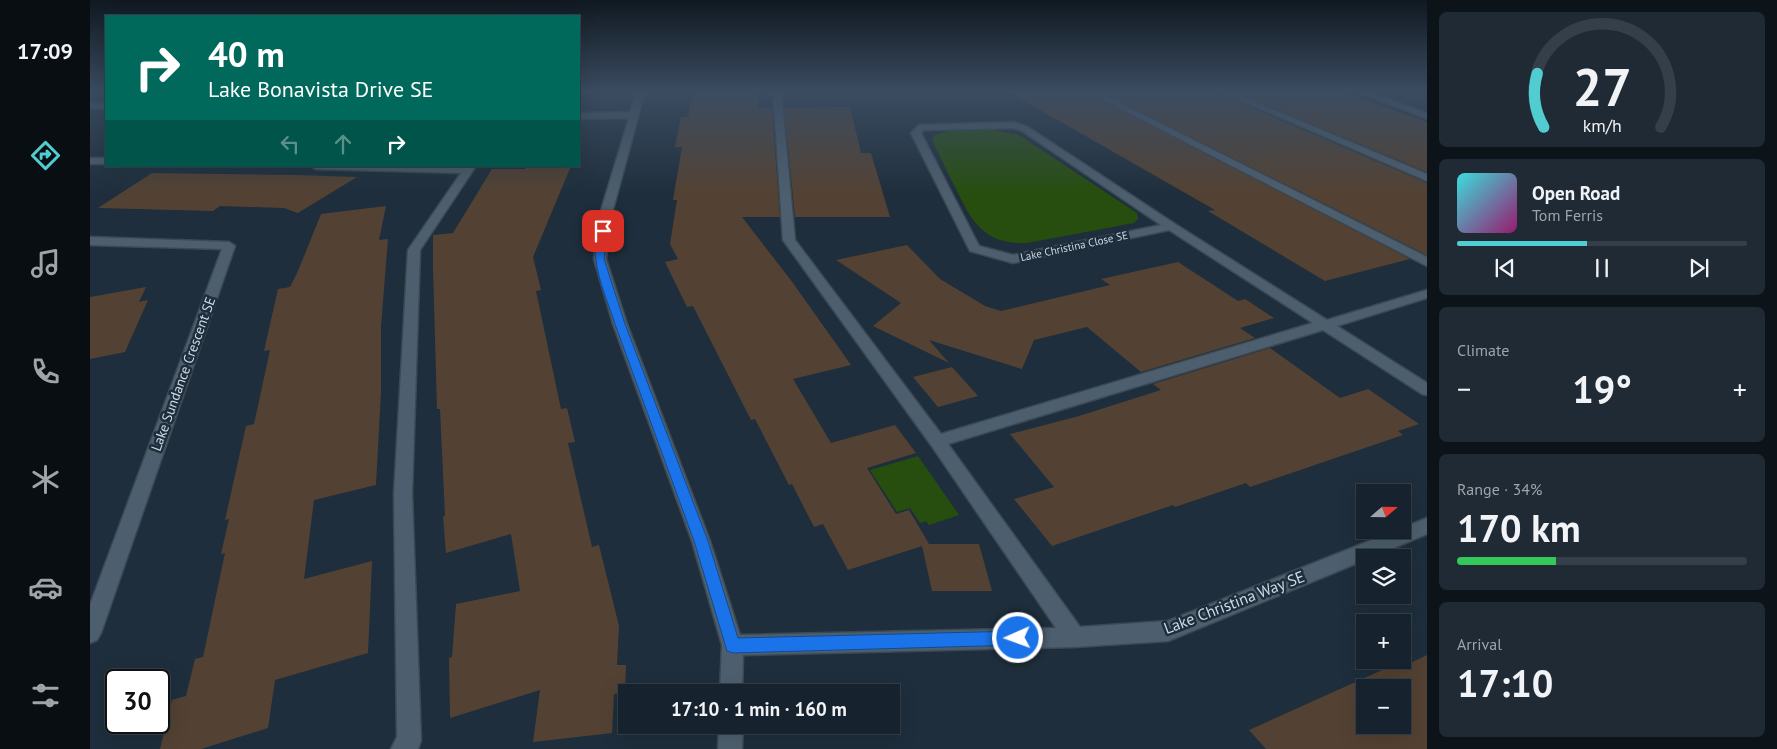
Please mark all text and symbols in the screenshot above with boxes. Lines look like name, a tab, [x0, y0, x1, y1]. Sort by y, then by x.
text: 40 m	[208, 31, 285, 77]
icon: right	[125, 35, 190, 100]
text: 17:09	[17, 37, 73, 65]
text: 27	[1573, 53, 1631, 120]
text: Lake Bonavista Drive SE	[208, 75, 433, 103]
text: km/h	[1582, 114, 1622, 137]
icon: left	[276, 130, 304, 158]
icon: ahead	[329, 130, 357, 158]
icon: right	[382, 130, 410, 158]
icon: directions	[28, 138, 63, 173]
text: Open Road	[1532, 181, 1620, 205]
text: Tom Ferris	[1532, 205, 1603, 225]
pin	[582, 210, 624, 252]
icon: arrive	[589, 217, 617, 245]
street label: Lake Christina Close SE	[1019, 228, 1129, 264]
icon: music	[28, 246, 63, 281]
icon: previous	[1491, 254, 1519, 282]
icon: pause	[1588, 254, 1616, 282]
icon: next	[1685, 254, 1713, 282]
street label: Lake Sundance Crescent SE	[147, 295, 219, 453]
text: Climate	[1457, 340, 1509, 360]
icon: phone	[28, 354, 63, 389]
text: 19°	[1572, 364, 1632, 413]
text: −	[1457, 370, 1471, 407]
text: +	[1733, 370, 1747, 407]
icon: climate	[28, 462, 63, 497]
text: Range · 34%	[1457, 479, 1542, 499]
north arrow	[1356, 484, 1411, 539]
map controls	[1356, 484, 1411, 734]
text: 170 km	[1457, 503, 1581, 552]
button: layers	[1356, 549, 1411, 604]
street label: Lake Christina Way SE	[1161, 566, 1307, 638]
icon: car	[28, 570, 63, 605]
position arrow	[991, 611, 1043, 663]
button: +	[1356, 614, 1411, 669]
text: Arrival	[1457, 634, 1502, 654]
text: 17:10	[1457, 658, 1553, 707]
speed limit sign: 30	[105, 669, 170, 734]
icon: filters	[28, 678, 63, 713]
button: −	[1356, 679, 1411, 734]
text: 17:10 · 1 min · 160 m	[671, 697, 847, 721]

